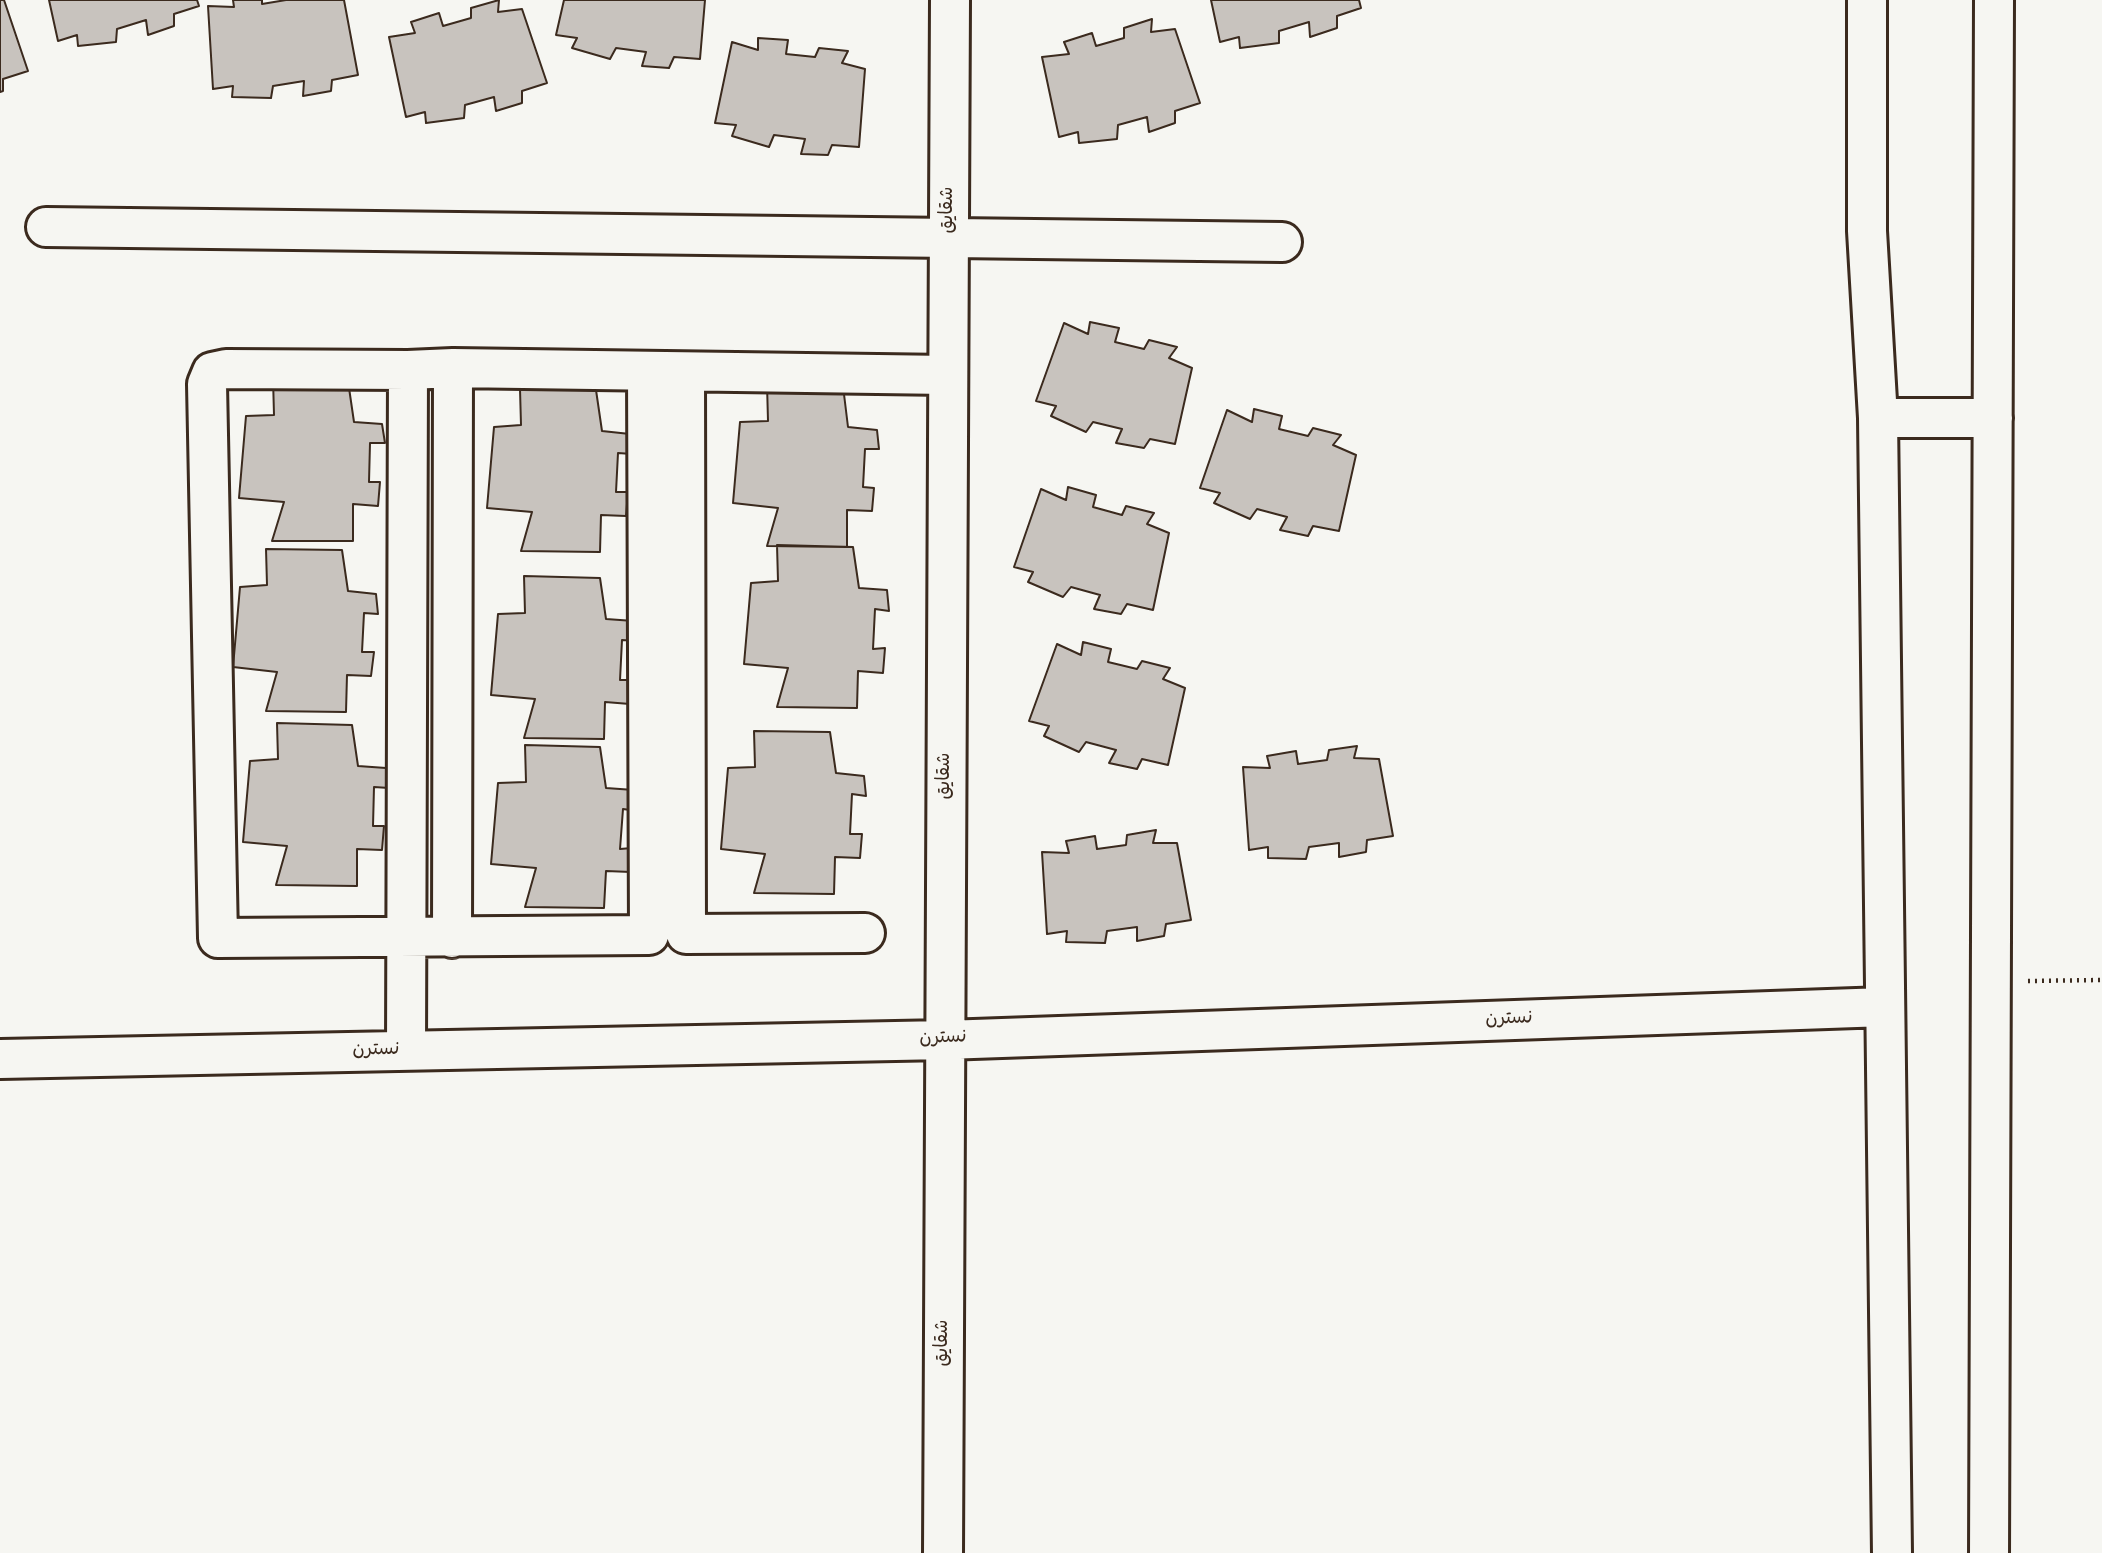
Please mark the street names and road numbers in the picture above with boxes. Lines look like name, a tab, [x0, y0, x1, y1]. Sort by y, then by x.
street label: شقایق	[938, 187, 960, 233]
street label: شقایق	[935, 753, 957, 799]
street label: نسترن	[1485, 1008, 1533, 1032]
street label: نسترن	[919, 1027, 967, 1051]
street label: نسترن	[352, 1039, 400, 1063]
street label: شقایق	[933, 1320, 955, 1366]

